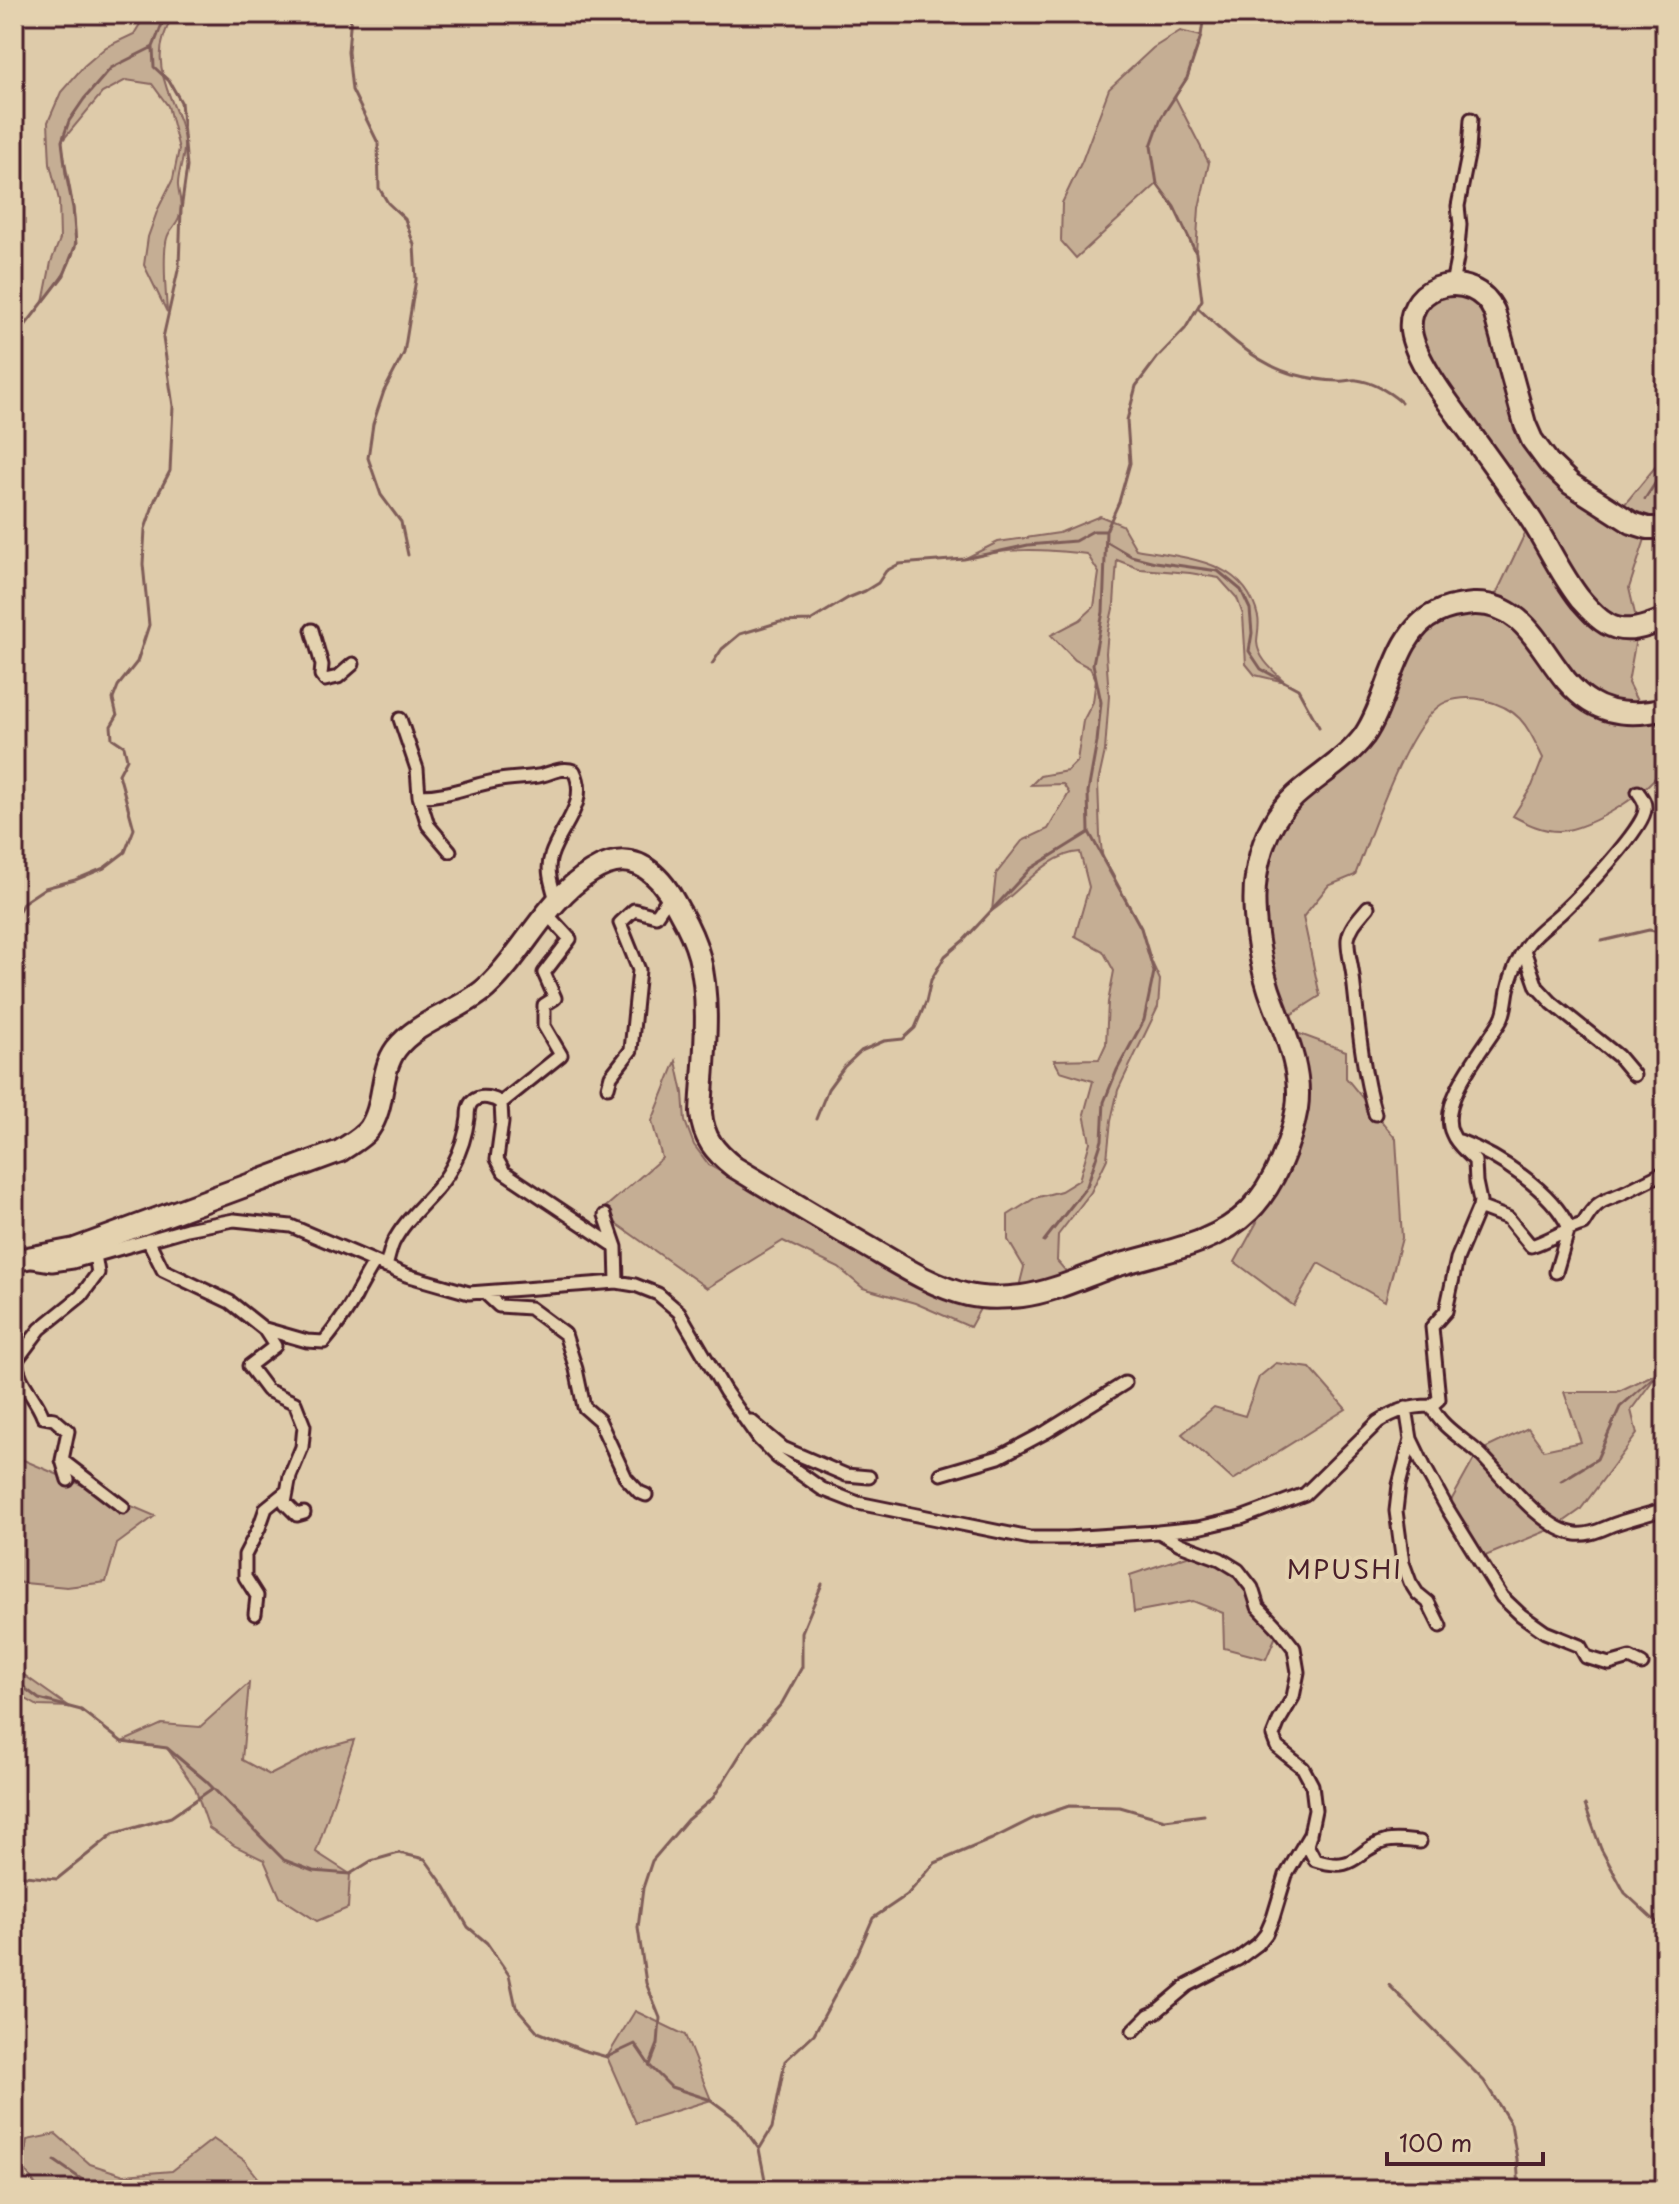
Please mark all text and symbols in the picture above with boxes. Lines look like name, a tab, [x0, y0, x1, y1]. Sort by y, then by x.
district label: MPUSHI	[1287, 1549, 1403, 1588]
scale bar	[1387, 2116, 1543, 2166]
text: 100 m	[1399, 2124, 1472, 2160]

